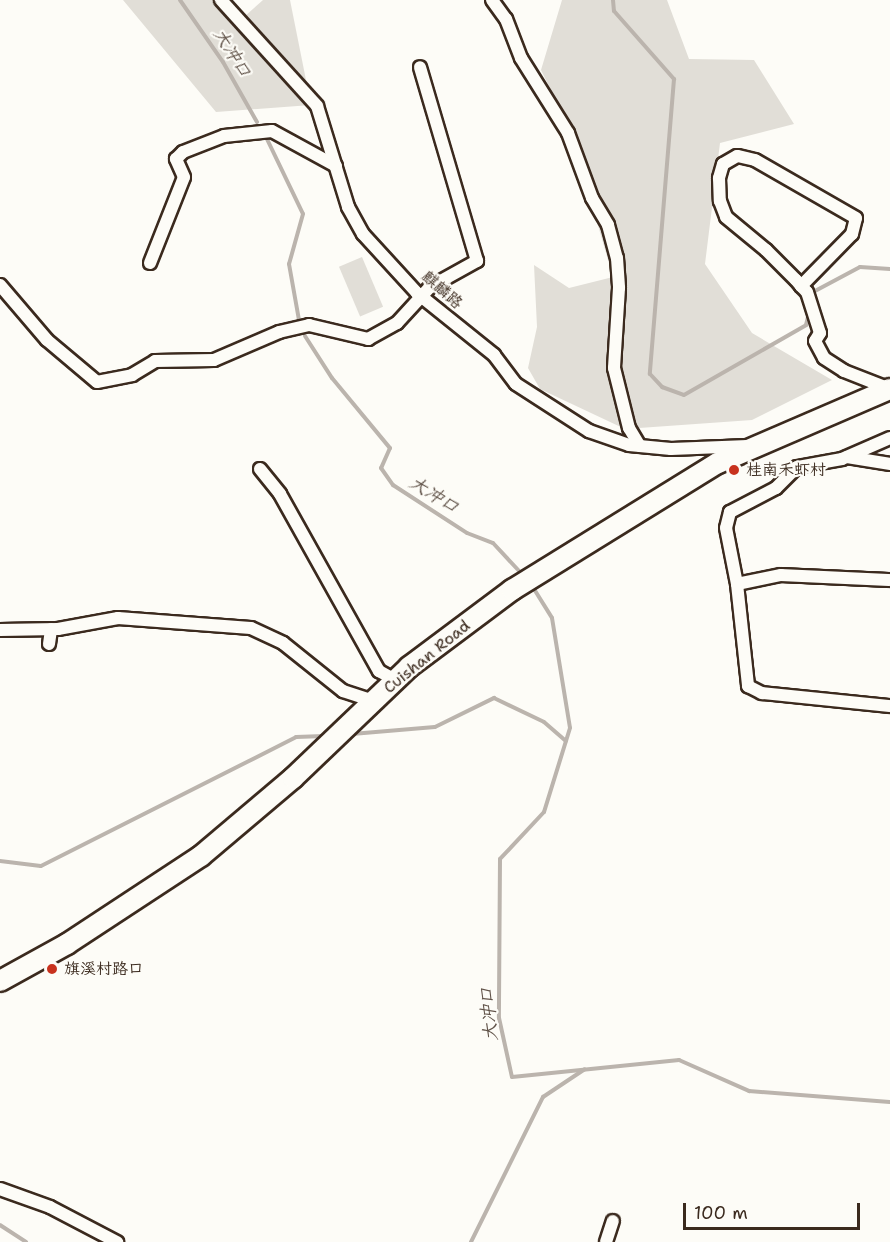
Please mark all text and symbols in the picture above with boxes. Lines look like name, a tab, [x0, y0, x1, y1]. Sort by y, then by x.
water label: 大冲口	[209, 24, 255, 82]
street label: 麒麟路	[418, 267, 466, 313]
place label: 桂南禾虾村	[746, 460, 826, 480]
marker: 桂南禾虾村	[727, 463, 741, 477]
water label: 大冲口	[405, 472, 463, 518]
street label: Cuishan Road	[380, 616, 474, 698]
place label: 旗溪村路口	[64, 959, 144, 979]
marker: 旗溪村路口	[45, 962, 59, 976]
water label: 大冲口	[476, 986, 502, 1042]
scale bar	[686, 1191, 863, 1229]
text: 100 m	[694, 1201, 748, 1225]

